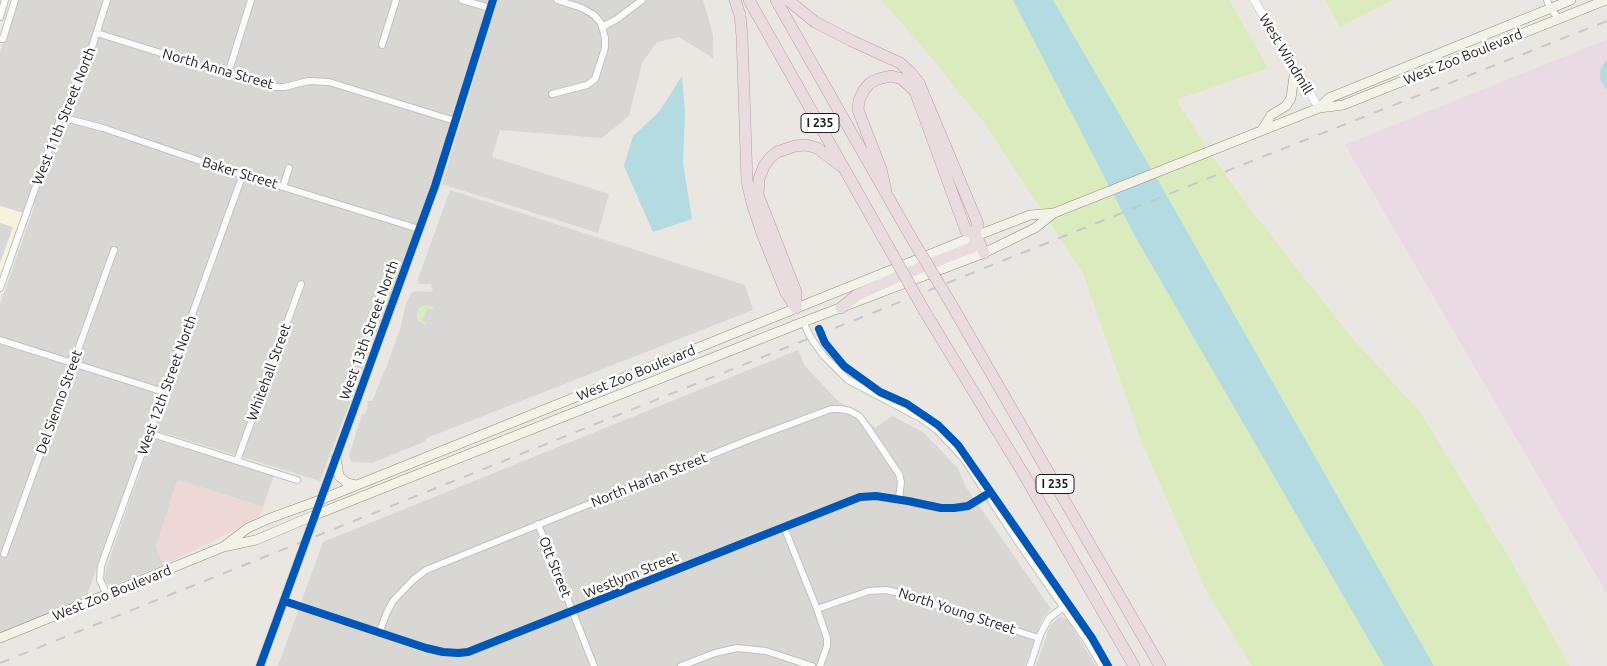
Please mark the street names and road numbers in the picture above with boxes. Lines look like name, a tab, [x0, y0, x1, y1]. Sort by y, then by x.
street label: West Windmill	[1255, 11, 1317, 97]
street label: West Zoo Boulevard	[1401, 25, 1525, 89]
street label: West 11th Street North	[29, 45, 99, 187]
street label: North Anna Street	[161, 45, 275, 93]
road number: I 235	[801, 114, 839, 132]
street label: Baker Street	[200, 154, 280, 192]
street label: West 13th Street North	[336, 258, 402, 402]
street label: West 12th Street North	[134, 313, 200, 457]
street label: Whitehall Street	[244, 321, 294, 423]
street label: West Zoo Boulevard	[574, 341, 698, 405]
street label: Del Sienno Street	[32, 348, 86, 456]
street label: North Harlan Street	[589, 449, 709, 511]
road number: I 235	[1036, 474, 1074, 494]
street label: Ott Street	[535, 534, 575, 600]
street label: Westlynn Street	[581, 548, 681, 602]
street label: West Zoo Boulevard	[50, 561, 174, 625]
street label: North Young Street	[896, 584, 1018, 638]

